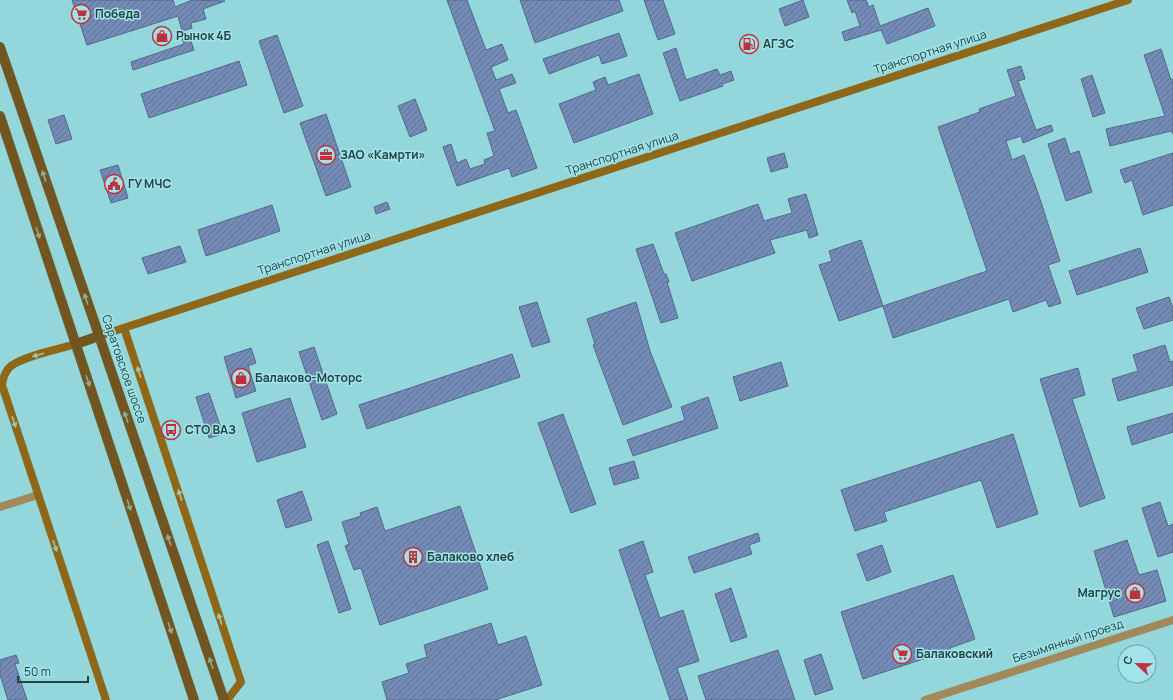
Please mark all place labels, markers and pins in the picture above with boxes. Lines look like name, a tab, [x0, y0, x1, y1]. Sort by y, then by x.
supermarket icon: Победа	[70, 3, 92, 25]
place label: Победа	[95, 5, 140, 22]
shop icon: Рынок 4Б	[151, 25, 173, 47]
place label: Рынок 4Б	[176, 27, 232, 44]
fuel station icon: АГЗС	[738, 33, 760, 55]
place label: АГЗС	[763, 35, 794, 52]
office icon: ЗАО «Камрти»	[315, 144, 337, 166]
place label: ЗАО «Камрти»	[340, 146, 426, 163]
public building icon: ГУ МЧС	[103, 173, 125, 195]
place label: ГУ МЧС	[128, 175, 171, 192]
shop icon: Балаково-Моторс	[230, 367, 252, 389]
place label: Балаково-Моторс	[255, 369, 362, 386]
bus stop icon: СТО ВАЗ	[160, 419, 182, 441]
place label: СТО ВАЗ	[185, 421, 236, 438]
building icon: Балаково хлеб	[402, 546, 424, 568]
place label: Балаково хлеб	[427, 548, 514, 565]
shop icon: Магрус	[1124, 582, 1146, 604]
place label: Магрус	[1078, 584, 1121, 601]
supermarket icon: Балаковский	[891, 643, 913, 665]
place label: Балаковский	[916, 645, 993, 662]

